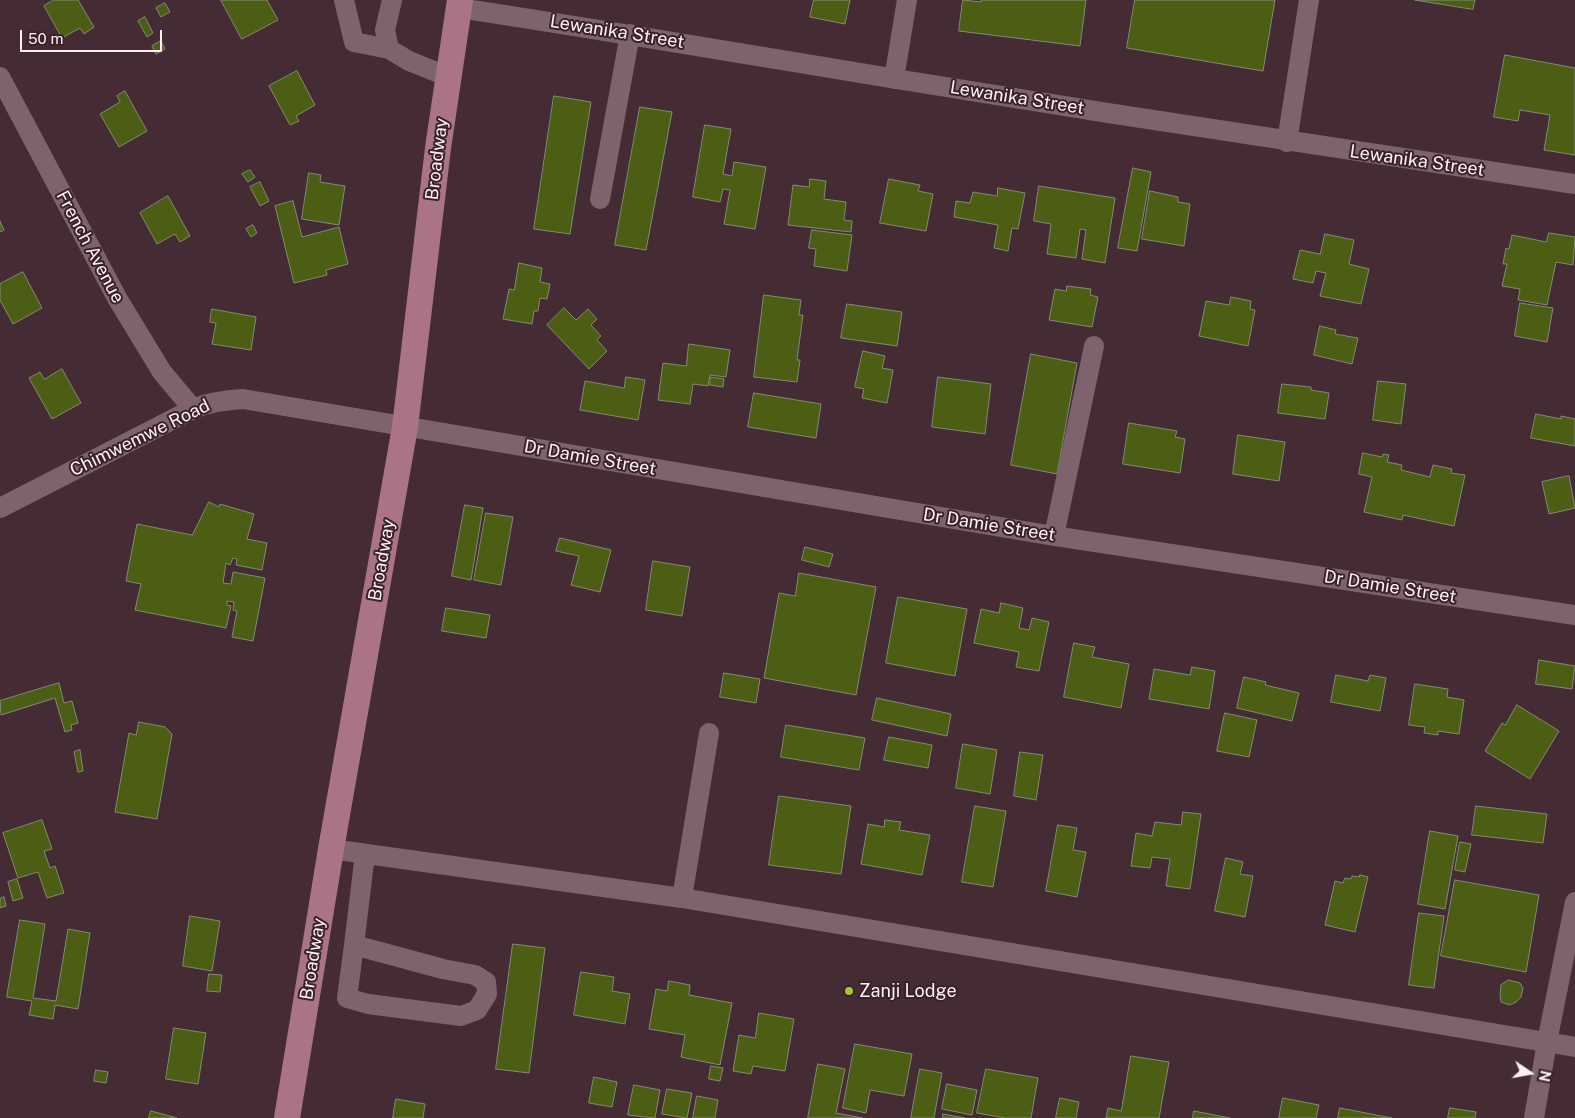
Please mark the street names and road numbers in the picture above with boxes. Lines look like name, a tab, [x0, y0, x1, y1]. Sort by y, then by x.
street label: Lewanika Street	[548, 11, 686, 53]
street label: Lewanika Street	[948, 77, 1086, 119]
street label: Broadway	[421, 117, 453, 201]
street label: Lewanika Street	[1348, 141, 1486, 181]
street label: French Avenue	[51, 187, 129, 307]
street label: Chimwemwe Road	[67, 395, 213, 481]
street label: Dr Damie Street	[522, 436, 658, 480]
street label: Dr Damie Street	[921, 504, 1057, 546]
street label: Broadway	[364, 517, 400, 603]
street label: Dr Damie Street	[1322, 566, 1458, 608]
street label: Broadway	[296, 916, 330, 1002]

